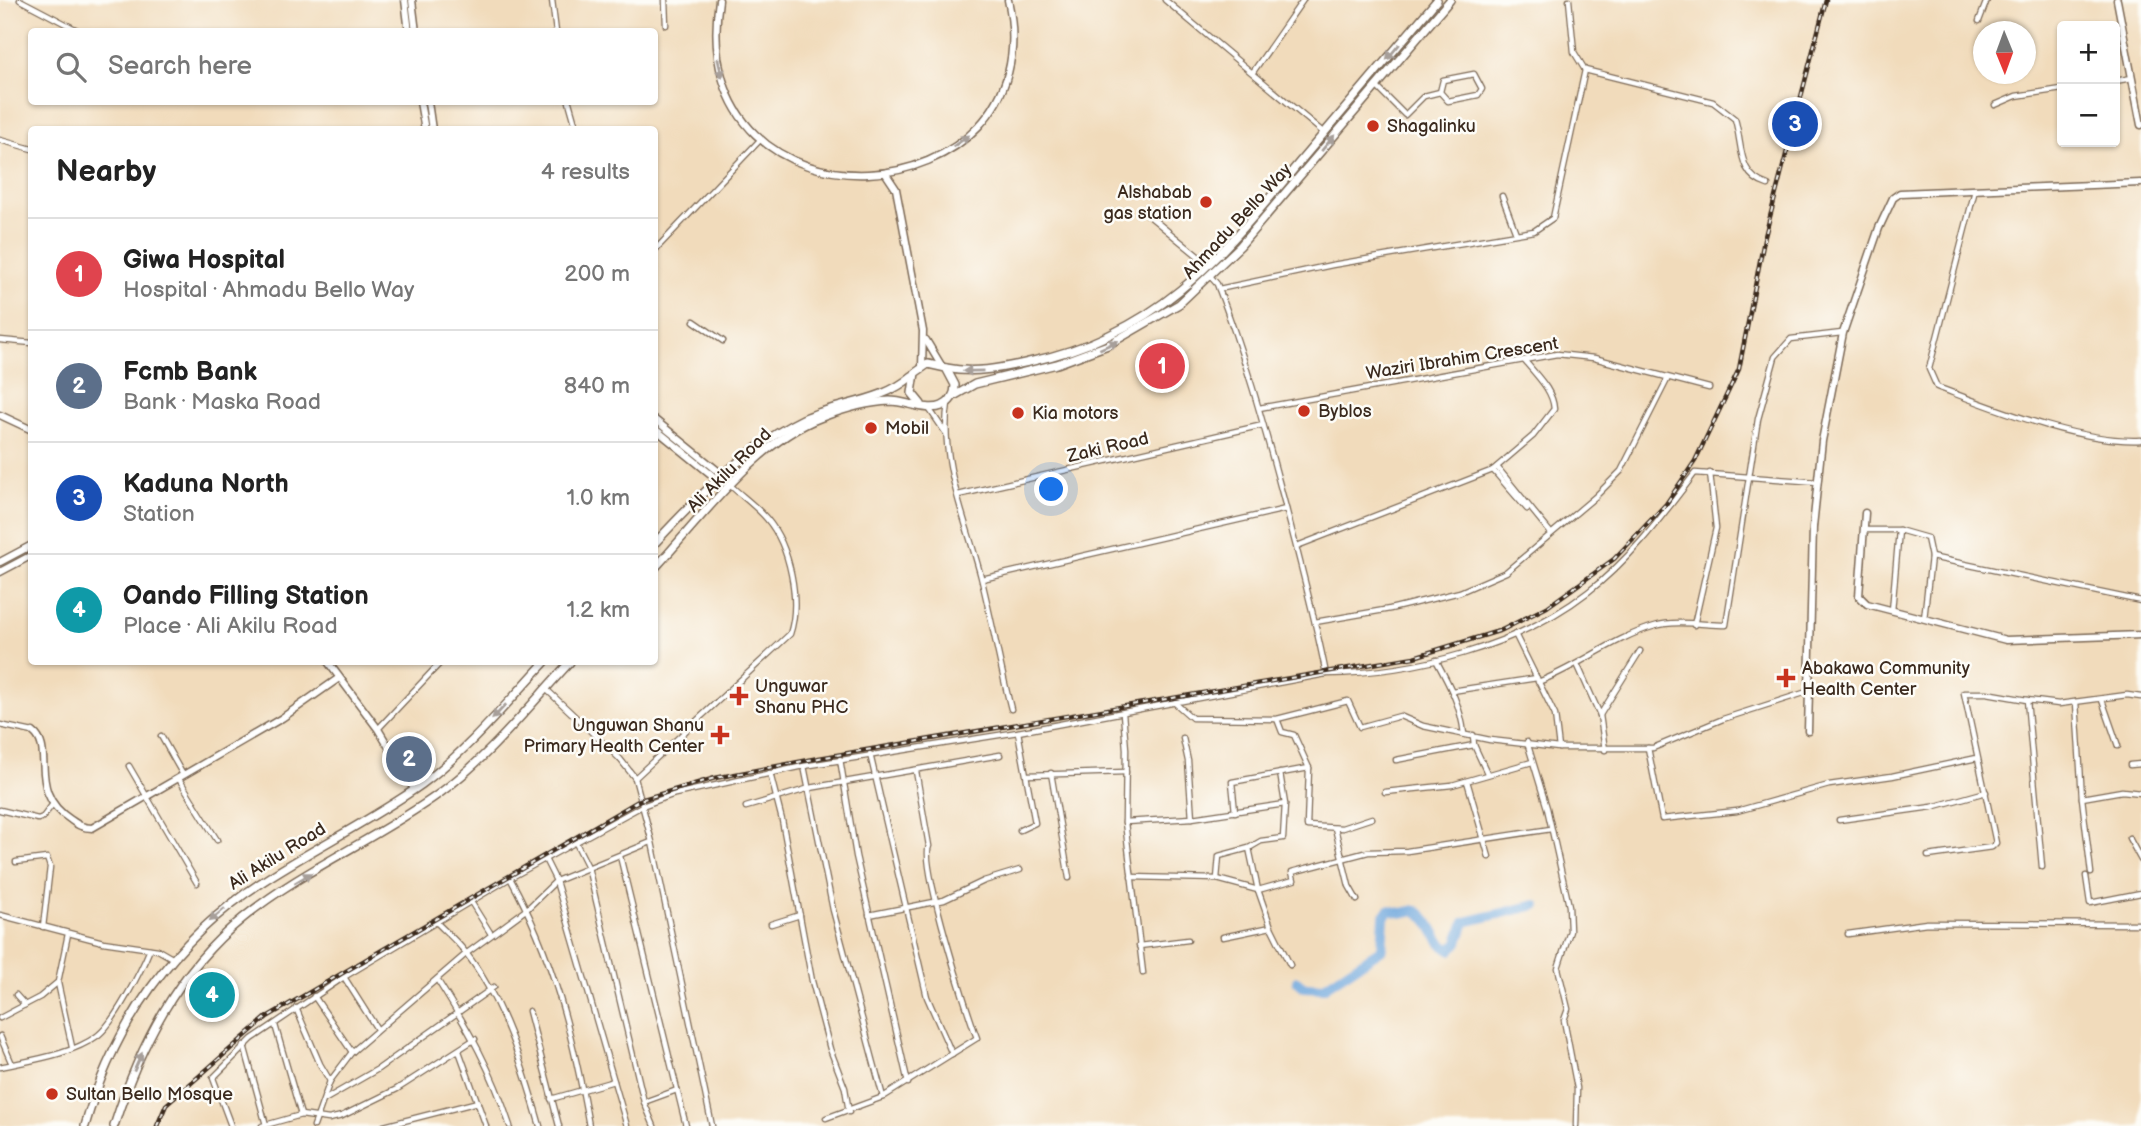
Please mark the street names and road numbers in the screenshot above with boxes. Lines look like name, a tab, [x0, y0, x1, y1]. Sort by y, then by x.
street label: Ahmadu Bello Way	[1178, 159, 1297, 283]
street label: Waziri Ibrahim Crescent	[1364, 333, 1560, 384]
street label: Ali Akilu Road	[683, 424, 776, 517]
street label: Zaki Road	[1065, 428, 1151, 467]
street label: Ali Akilu Road	[225, 818, 330, 895]

